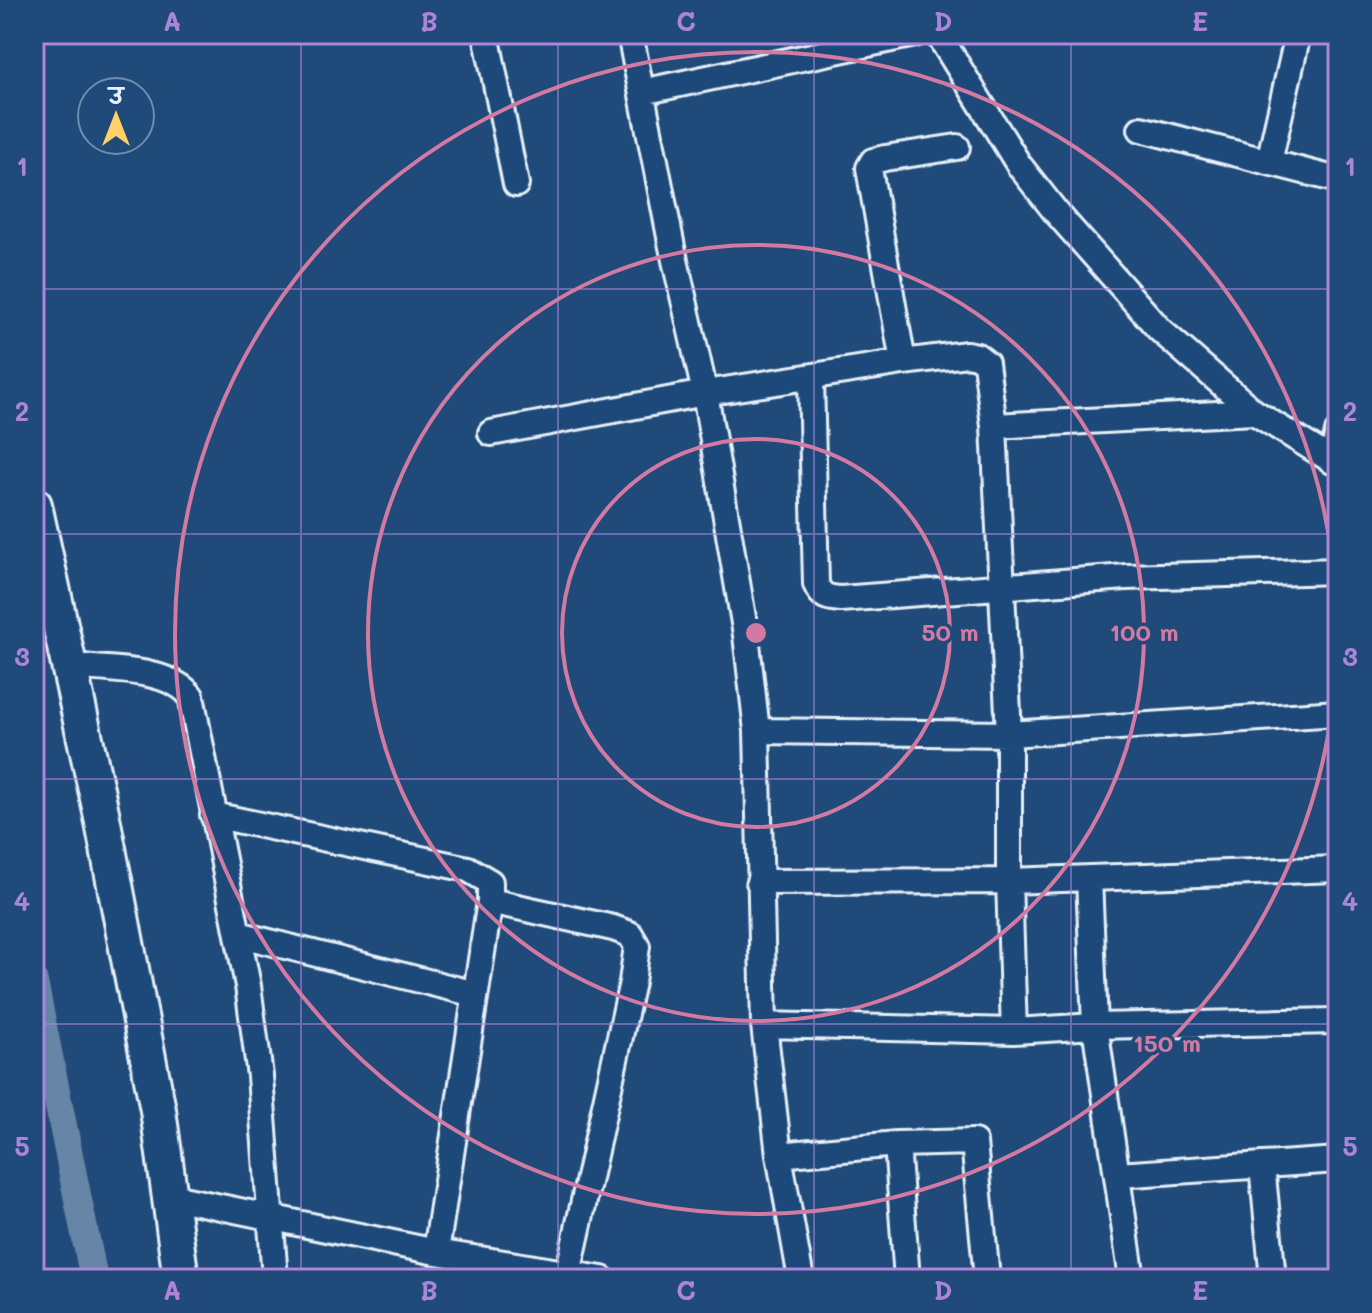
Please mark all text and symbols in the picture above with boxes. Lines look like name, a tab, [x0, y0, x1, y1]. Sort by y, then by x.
text: A	[163, 4, 181, 38]
text: B	[420, 4, 438, 38]
text: C	[676, 4, 696, 38]
text: D	[934, 4, 952, 38]
text: E	[1192, 4, 1208, 38]
north arrow	[76, 76, 156, 156]
text: उ	[107, 81, 126, 110]
text: 1	[16, 149, 28, 183]
text: 1	[1344, 149, 1356, 183]
text: 2	[15, 394, 29, 428]
text: 2	[1343, 394, 1357, 428]
text: 50 m	[921, 616, 979, 647]
text: 100 m	[1109, 616, 1179, 647]
centre of rings	[742, 619, 770, 647]
text: 3	[14, 639, 30, 673]
text: 3	[1342, 639, 1358, 673]
text: 4	[14, 884, 30, 918]
text: 4	[1342, 884, 1358, 918]
text: 150 m	[1133, 1027, 1201, 1058]
text: 5	[14, 1129, 30, 1163]
text: 5	[1342, 1129, 1358, 1163]
text: A	[163, 1273, 181, 1307]
text: B	[420, 1273, 438, 1307]
text: C	[676, 1273, 696, 1307]
text: D	[934, 1273, 952, 1307]
text: E	[1192, 1273, 1208, 1307]

